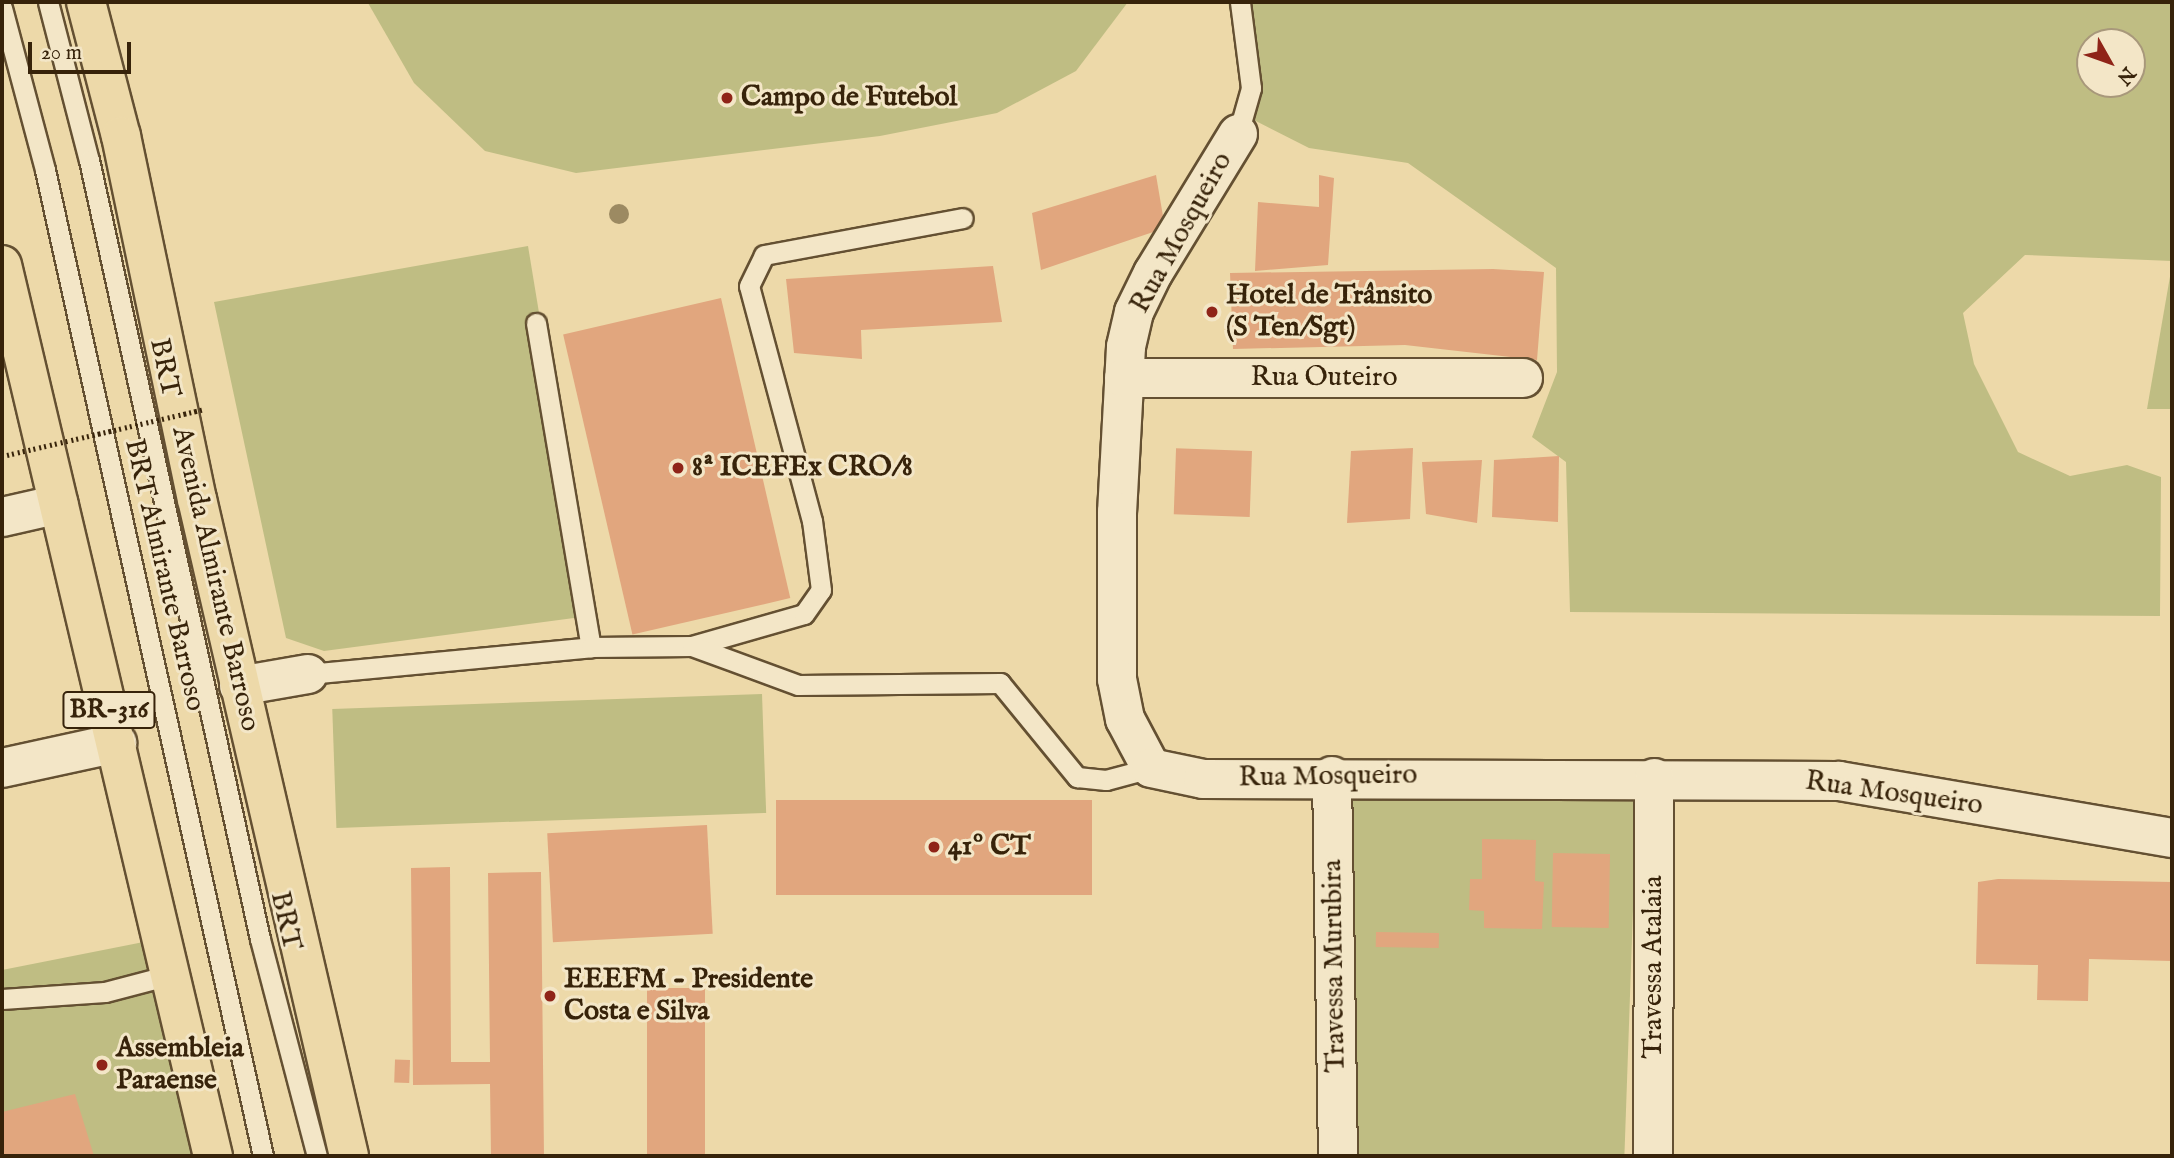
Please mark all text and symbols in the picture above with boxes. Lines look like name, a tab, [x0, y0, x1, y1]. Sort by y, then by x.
scale bar	[32, 28, 135, 72]
north arrow	[2076, 28, 2146, 98]
text: 20 m	[41, 40, 82, 67]
text: N	[2111, 61, 2140, 89]
place label: Campo de Futebol	[741, 81, 957, 115]
marker: Campo de Futebol	[719, 90, 735, 106]
street label: Rua Mosqueiro	[1124, 147, 1240, 319]
place label: Hotel de Trânsito (S Ten/Sgt)	[1226, 279, 1432, 345]
marker: Hotel de Trânsito (S Ten/Sgt)	[1204, 304, 1220, 320]
street label: BRT	[141, 335, 187, 401]
street label: Rua Outeiro	[1251, 361, 1397, 395]
street label: Avenida Almirante Barroso	[164, 423, 266, 735]
street label: BRT Almirante Barroso	[116, 436, 212, 714]
place label: 8ª ICEFEx CRO/8	[692, 451, 913, 485]
marker: 8ª ICEFEx CRO/8	[670, 460, 686, 476]
road number: BR-316	[62, 688, 156, 732]
street label: Rua Mosqueiro	[1238, 759, 1418, 795]
street label: Rua Mosqueiro	[1803, 765, 1985, 823]
place label: 41º CT	[948, 830, 1031, 864]
marker: 41º CT	[926, 839, 942, 855]
street label: Travessa Murubira	[1316, 859, 1354, 1073]
street label: Travessa Atalaia	[1637, 875, 1671, 1059]
street label: BRT	[262, 888, 308, 954]
place label: EEEFM - Presidente Costa e Silva	[564, 963, 813, 1029]
marker: EEEFM - Presidente Costa e Silva	[542, 988, 558, 1004]
place label: Assembleia Paraense	[116, 1032, 244, 1098]
marker: Assembleia Paraense	[94, 1057, 110, 1073]

